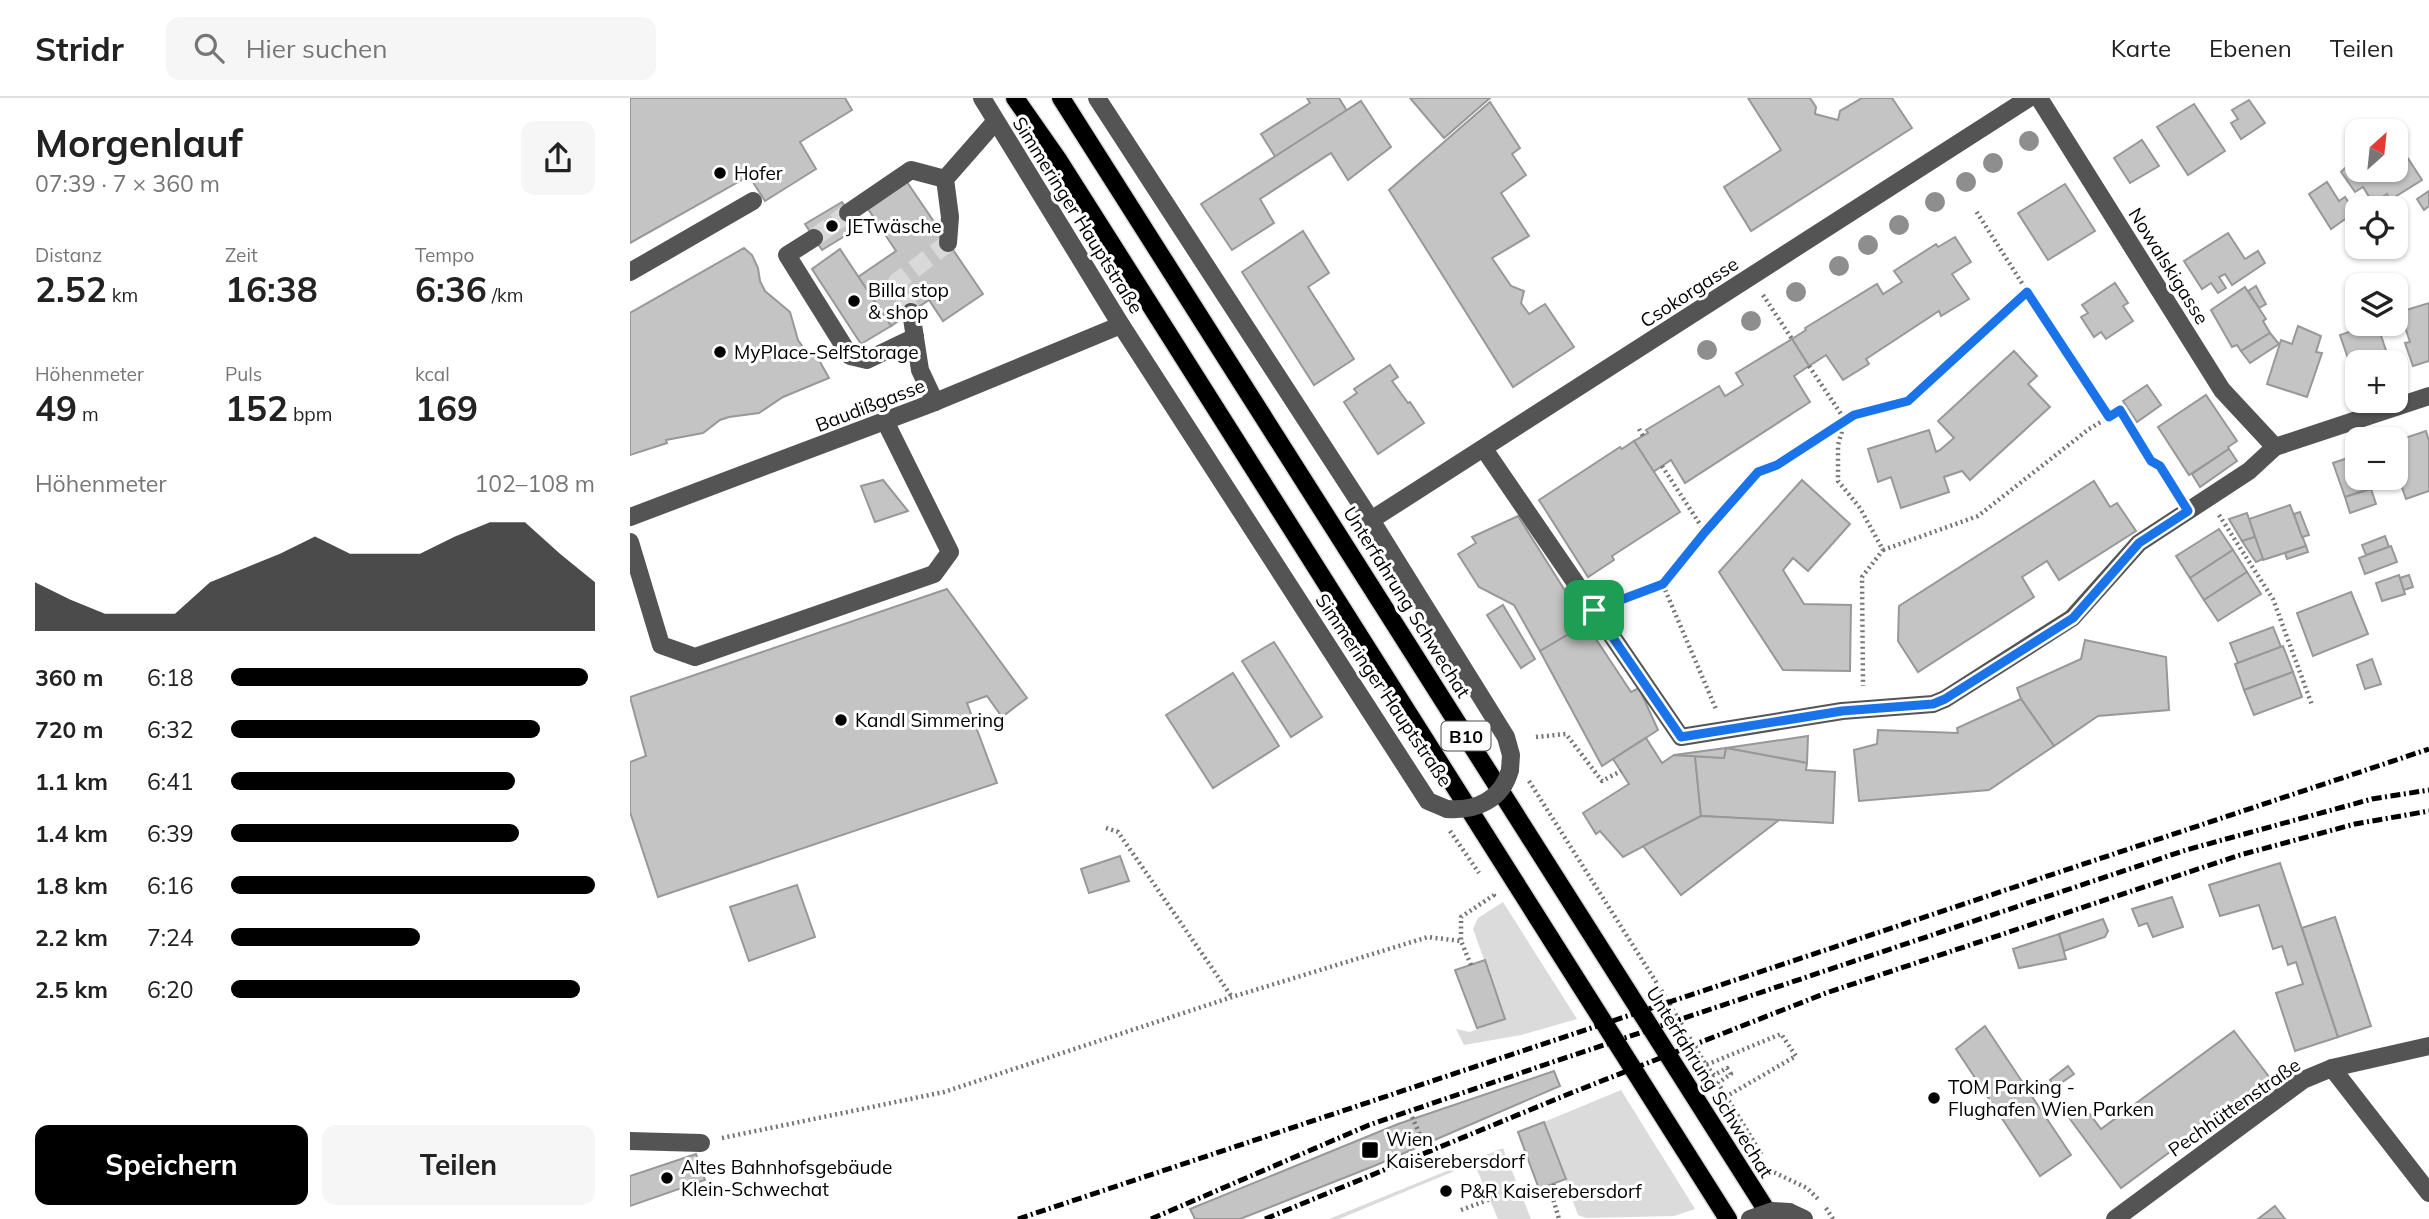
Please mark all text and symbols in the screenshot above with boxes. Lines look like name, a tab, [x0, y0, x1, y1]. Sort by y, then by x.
search box	[166, 17, 656, 80]
text: Stridr	[35, 28, 124, 69]
icon: search	[190, 29, 228, 67]
text: Hier suchen	[246, 32, 388, 65]
text: Karte	[2111, 33, 2171, 63]
text: Ebenen	[2209, 33, 2292, 63]
text: Teilen	[2330, 33, 2394, 63]
street label: Simmeringer Hauptstraße	[1007, 112, 1149, 318]
text: Morgenlauf	[35, 119, 243, 167]
north arrow	[2345, 119, 2408, 182]
map controls	[2345, 119, 2408, 490]
button: share	[521, 121, 595, 195]
place label: Hofer	[734, 161, 783, 185]
marker: Hofer	[712, 165, 728, 181]
text: 07:39 · 7 × 360 m	[35, 169, 220, 198]
button: locate	[2345, 196, 2408, 259]
street label: Nowalskigasse	[2124, 203, 2214, 329]
place label: JETwäsche	[846, 214, 942, 238]
marker: JETwäsche	[824, 218, 840, 234]
text: Distanz	[35, 243, 102, 267]
text: Zeit	[225, 243, 258, 267]
text: Tempo	[415, 243, 474, 267]
street label: Csokorgasse	[1635, 251, 1743, 333]
text: 2.52	[35, 267, 107, 311]
text: 16:38	[225, 267, 318, 311]
text: 6:36	[415, 267, 487, 311]
button: layers	[2345, 273, 2408, 336]
place label: Billa stop & shop	[868, 278, 949, 324]
text: km	[107, 283, 138, 307]
text: /km	[487, 283, 524, 307]
marker: Billa stop & shop	[846, 293, 862, 309]
place label: MyPlace-SelfStorage	[734, 340, 919, 364]
marker: MyPlace-SelfStorage	[712, 344, 728, 360]
button: +	[2345, 350, 2408, 413]
text: Höhenmeter	[35, 362, 144, 386]
text: Puls	[225, 362, 262, 386]
text: kcal	[415, 362, 450, 386]
street label: Baudißgasse	[812, 373, 928, 437]
text: 49	[35, 386, 77, 430]
text: 152	[225, 386, 288, 430]
text: 169	[415, 386, 478, 430]
text: m	[77, 402, 99, 426]
text: bpm	[288, 402, 332, 426]
button: −	[2345, 427, 2408, 490]
text: Höhenmeter	[35, 469, 167, 498]
text: 102–108 m	[474, 469, 595, 498]
street label: Unterfahrung Schwechat	[1338, 502, 1476, 702]
pin	[1564, 580, 1624, 640]
street label: Simmeringer Hauptstraße	[1310, 589, 1458, 791]
icon: arrive	[1575, 591, 1613, 629]
text: 360 m	[35, 663, 103, 692]
text: 6:18	[147, 663, 194, 692]
place label: Kandl Simmering	[855, 708, 1005, 732]
marker: Kandl Simmering	[833, 712, 849, 728]
text: 720 m	[35, 715, 103, 744]
text: 6:32	[147, 715, 194, 744]
road number: B10	[1442, 722, 1490, 750]
text: 1.1 km	[35, 767, 108, 796]
text: 6:41	[147, 767, 194, 796]
text: 1.4 km	[35, 819, 108, 848]
text: 6:39	[147, 819, 194, 848]
text: 1.8 km	[35, 871, 108, 900]
text: 6:16	[147, 871, 194, 900]
text: 2.2 km	[35, 923, 108, 952]
text: 7:24	[147, 923, 194, 952]
text: 2.5 km	[35, 975, 108, 1004]
text: 6:20	[147, 975, 194, 1004]
street label: Unterfahrung Schwechat	[1641, 982, 1779, 1182]
street label: Pechhüttenstraße	[2163, 1052, 2305, 1162]
place label: TOM Parking - Flughafen Wien Parken	[1948, 1075, 2154, 1121]
marker: TOM Parking - Flughafen Wien Parken	[1926, 1090, 1942, 1106]
button: Speichern	[35, 1125, 308, 1205]
button: Teilen	[322, 1125, 595, 1205]
place label: Wien Kaiserebersdorf	[1386, 1127, 1525, 1173]
marker: Wien Kaiserebersdorf	[1360, 1140, 1380, 1160]
place label: Altes Bahnhofsgebäude Klein-Schwechat	[681, 1155, 892, 1201]
marker: Altes Bahnhofsgebäude Klein-Schwechat	[659, 1170, 675, 1186]
place label: P&R Kaiserebersdorf	[1460, 1179, 1642, 1203]
marker: P&R Kaiserebersdorf	[1438, 1183, 1454, 1199]

